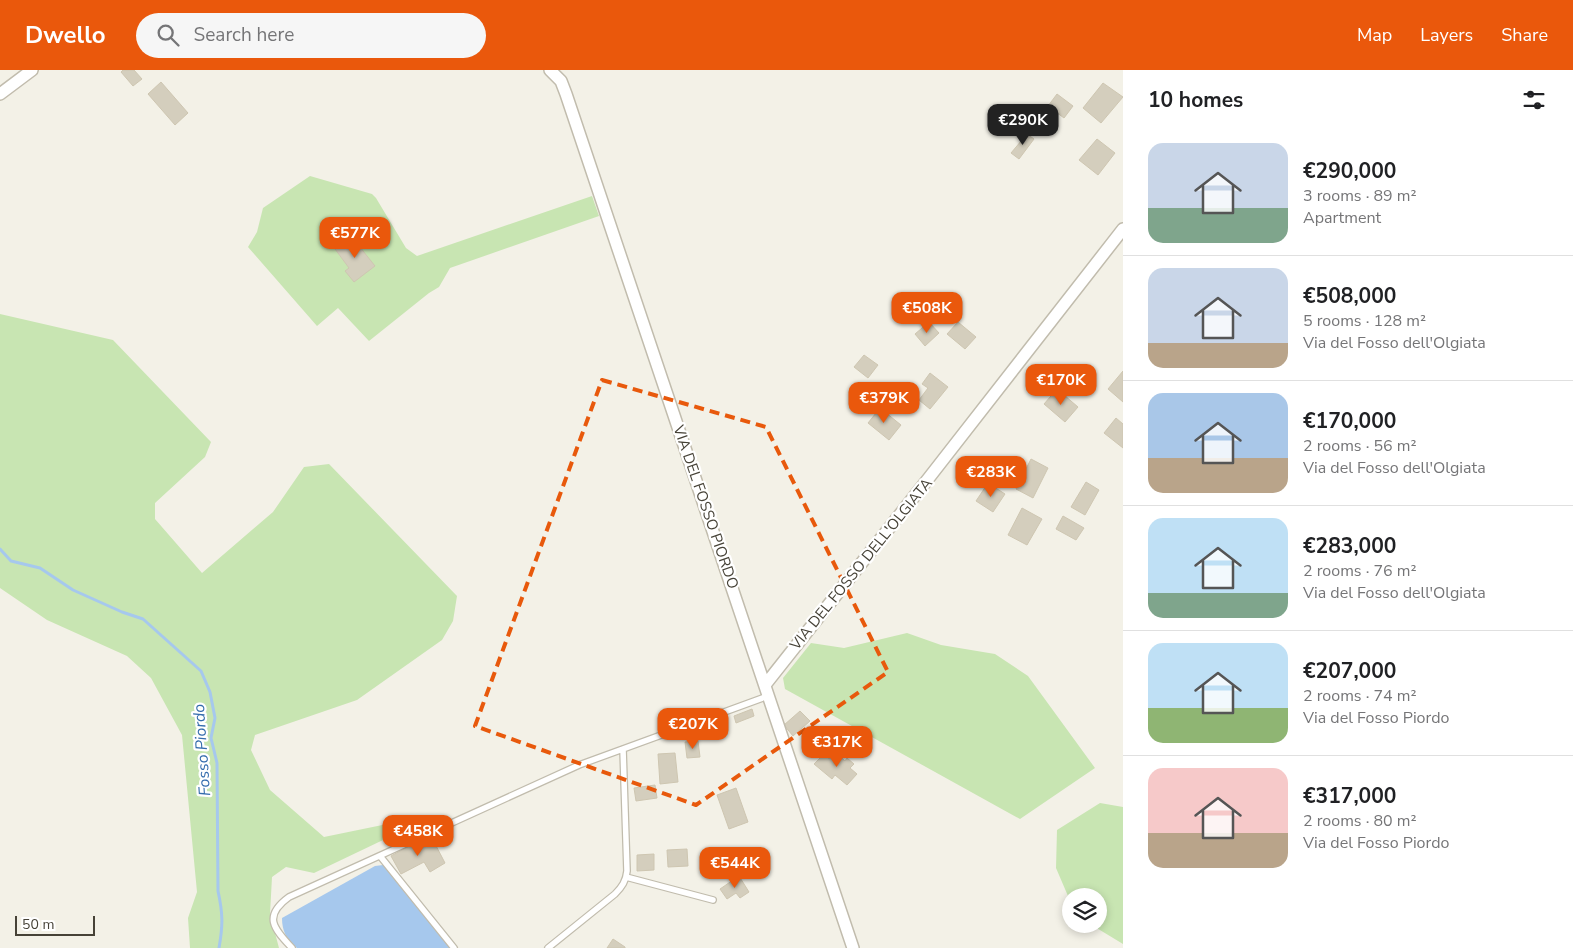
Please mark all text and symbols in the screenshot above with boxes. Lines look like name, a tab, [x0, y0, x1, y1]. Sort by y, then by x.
search box	[136, 13, 486, 58]
text: Dwello	[25, 19, 106, 51]
icon: search	[154, 21, 182, 49]
text: Search here	[194, 22, 294, 48]
text: Map	[1357, 23, 1392, 47]
text: Layers	[1420, 23, 1473, 47]
text: Share	[1501, 23, 1548, 47]
text: 10 homes	[1148, 86, 1243, 114]
icon: filters	[1520, 86, 1548, 114]
pin: €290K	[988, 104, 1058, 146]
text: €290K	[998, 109, 1048, 131]
text: €290,000	[1303, 157, 1396, 185]
icon: home	[1188, 163, 1248, 223]
text: 3 rooms · 89 m²	[1303, 185, 1416, 207]
text: Apartment	[1303, 207, 1381, 229]
pin: €577K	[320, 216, 390, 259]
text: €577K	[330, 222, 380, 244]
text: €508,000	[1303, 282, 1396, 310]
icon: home	[1188, 288, 1248, 348]
pin: €508K	[892, 292, 962, 334]
text: €508K	[902, 297, 952, 319]
text: 5 rooms · 128 m²	[1303, 310, 1426, 332]
text: Via del Fosso dell'Olgiata	[1303, 332, 1486, 354]
pin: €170K	[1026, 364, 1096, 406]
text: €170K	[1036, 369, 1086, 391]
pin: €379K	[849, 382, 919, 424]
text: €379K	[859, 387, 909, 409]
text: €170,000	[1303, 407, 1396, 435]
icon: home	[1188, 413, 1248, 473]
street label: VIA DEL FOSSO PIORDO	[668, 422, 743, 591]
text: 2 rooms · 56 m²	[1303, 435, 1416, 457]
pin: €283K	[956, 456, 1026, 498]
text: Via del Fosso dell'Olgiata	[1303, 457, 1486, 479]
text: €283K	[966, 461, 1016, 483]
street label: VIA DEL FOSSO DELL'OLGIATA	[785, 474, 937, 655]
text: €283,000	[1303, 532, 1396, 560]
icon: home	[1188, 538, 1248, 598]
text: 2 rooms · 76 m²	[1303, 560, 1416, 582]
text: Via del Fosso dell'Olgiata	[1303, 582, 1486, 604]
text: €207,000	[1303, 657, 1396, 685]
icon: home	[1188, 663, 1248, 723]
text: 2 rooms · 74 m²	[1303, 685, 1416, 707]
water label: Fosso Piordo	[188, 703, 216, 797]
text: Via del Fosso Piordo	[1303, 707, 1449, 729]
pin: €207K	[658, 708, 728, 750]
text: €207K	[668, 713, 718, 735]
pin: €317K	[802, 726, 872, 768]
text: €317K	[812, 731, 862, 753]
text: €317,000	[1303, 782, 1396, 810]
icon: home	[1188, 788, 1248, 848]
text: 2 rooms · 80 m²	[1303, 810, 1416, 832]
pin: €458K	[383, 814, 453, 857]
text: €458K	[393, 820, 443, 842]
text: Via del Fosso Piordo	[1303, 832, 1449, 854]
pin: €544K	[700, 846, 770, 889]
text: €544K	[710, 852, 760, 874]
map controls	[1062, 888, 1107, 933]
button: layers	[1062, 888, 1107, 933]
scale bar	[15, 913, 95, 936]
text: 50 m	[22, 915, 54, 934]

